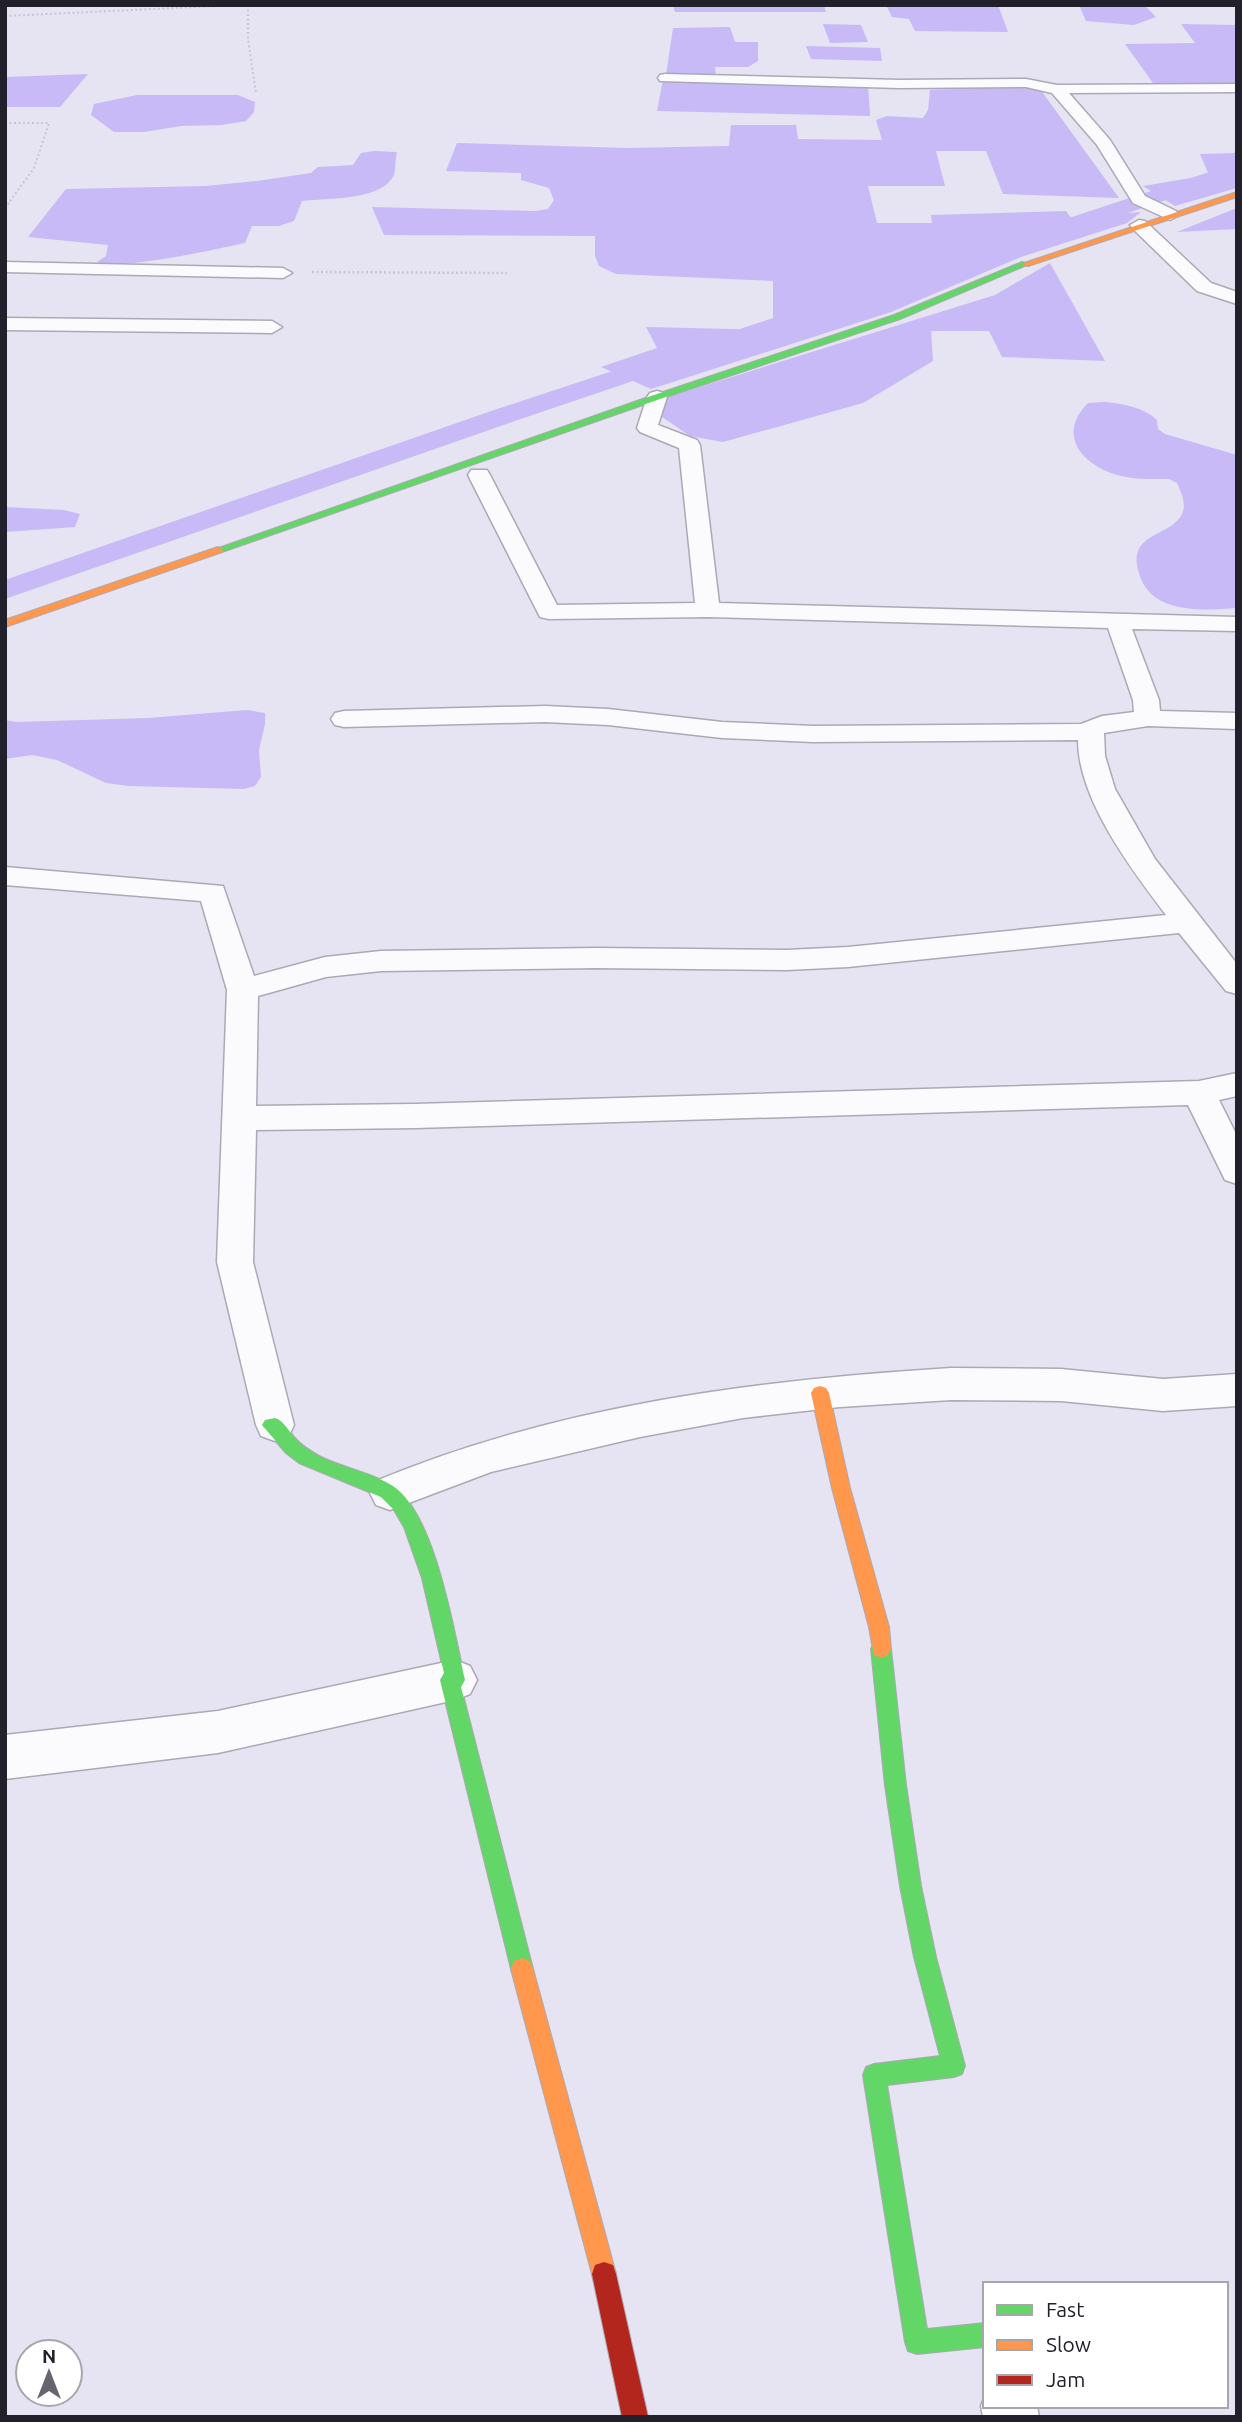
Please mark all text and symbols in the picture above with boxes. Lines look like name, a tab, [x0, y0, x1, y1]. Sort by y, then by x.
legend	[983, 2282, 1228, 2408]
text: Fast	[1046, 2297, 1084, 2321]
text: Slow	[1046, 2332, 1091, 2356]
north arrow	[14, 2338, 84, 2408]
text: N	[42, 2345, 56, 2367]
text: Jam	[1046, 2367, 1085, 2391]

